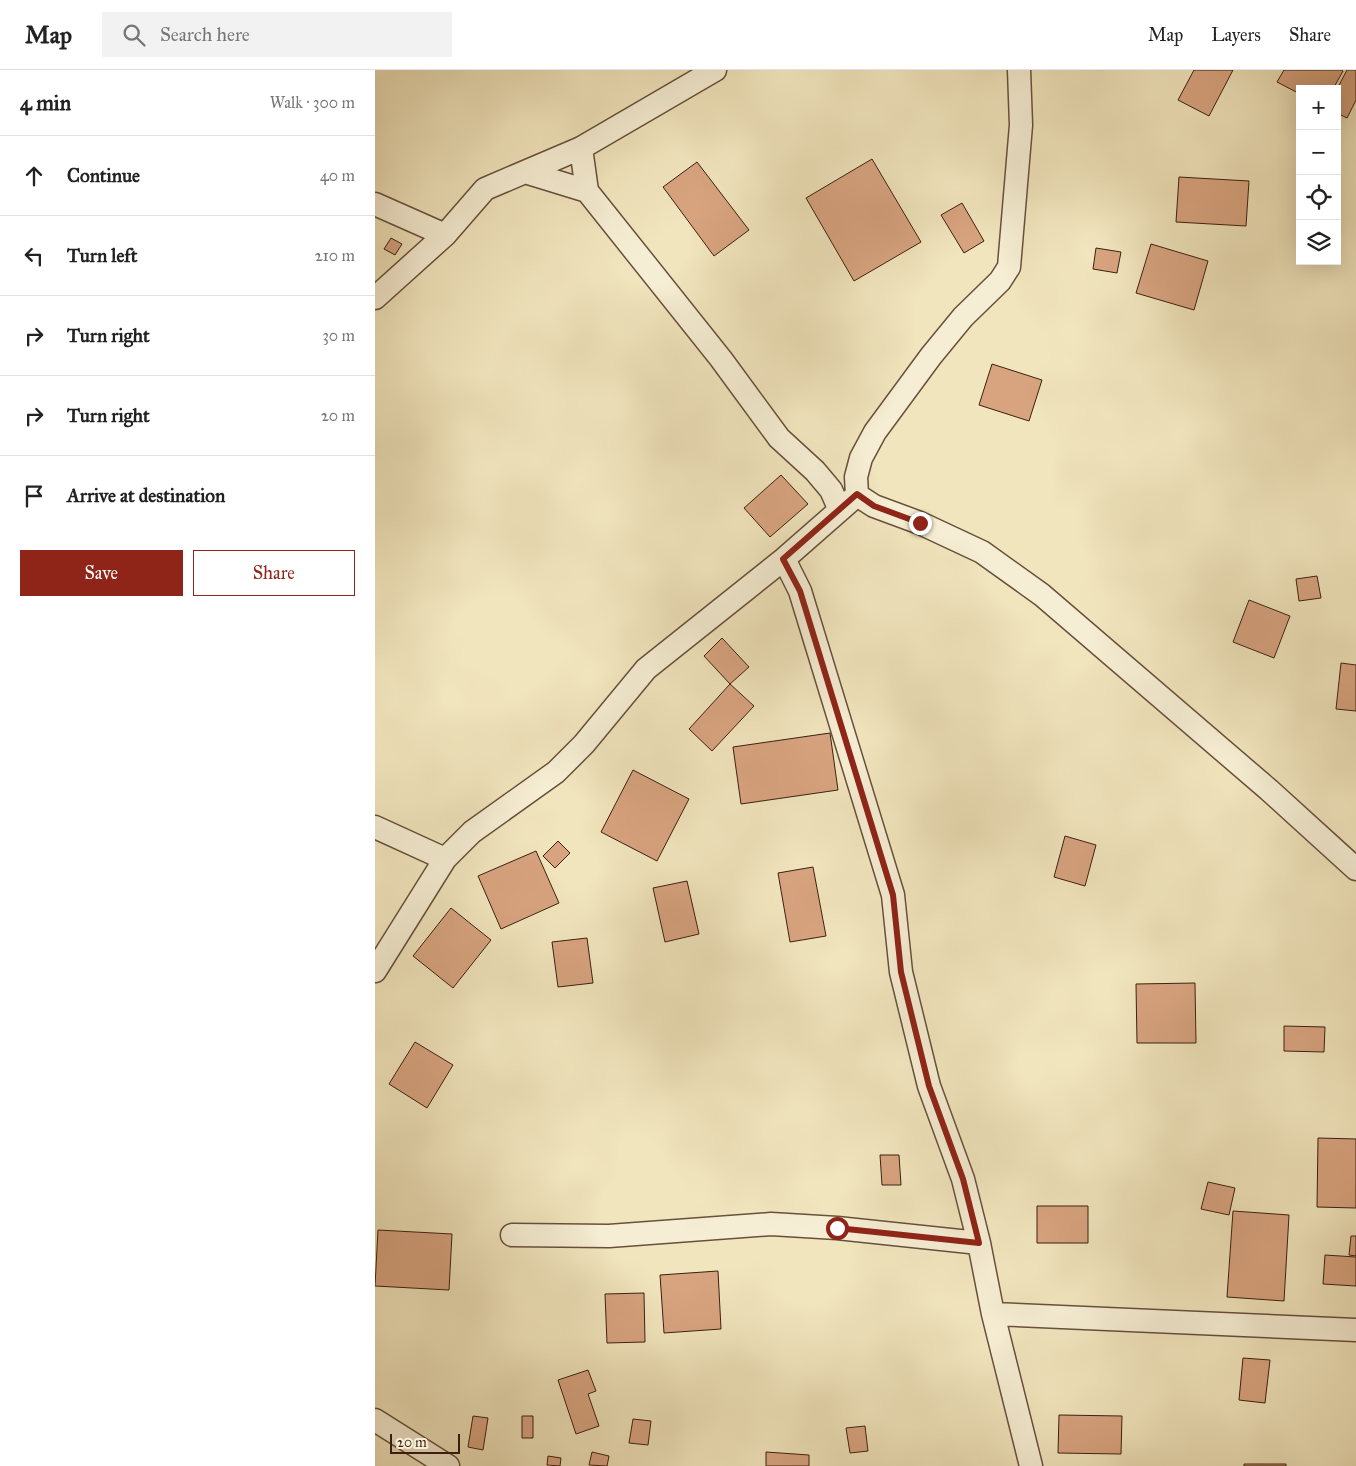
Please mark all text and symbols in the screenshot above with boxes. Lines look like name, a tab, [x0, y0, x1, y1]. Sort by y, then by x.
search box	[102, 12, 452, 57]
text: Map	[25, 20, 72, 50]
icon: search	[120, 21, 148, 49]
text: Search here	[160, 23, 250, 46]
text: Map	[1148, 24, 1183, 46]
text: Layers	[1211, 24, 1261, 46]
text: Share	[1289, 24, 1331, 46]
map controls	[1296, 85, 1341, 265]
button: +	[1296, 85, 1341, 130]
text: 4 min	[20, 90, 71, 116]
text: Walk · 300 m	[270, 93, 355, 112]
button: −	[1296, 130, 1341, 175]
icon: ahead	[20, 162, 48, 190]
text: Continue	[67, 164, 140, 187]
text: 40 m	[320, 166, 355, 185]
button: locate	[1296, 175, 1341, 220]
button: layers	[1296, 220, 1341, 265]
icon: left	[20, 242, 48, 270]
text: Turn left	[67, 244, 137, 267]
text: 210 m	[315, 246, 355, 265]
icon: right	[20, 322, 48, 350]
text: Turn right	[67, 324, 150, 347]
text: 30 m	[322, 326, 355, 345]
icon: right	[20, 402, 48, 430]
text: Turn right	[67, 404, 150, 427]
text: 20 m	[321, 406, 355, 425]
icon: arrive	[20, 482, 48, 510]
text: Arrive at destination	[67, 484, 225, 507]
route end	[909, 512, 932, 535]
button: Save	[20, 550, 183, 596]
button: Share	[193, 550, 355, 596]
route start	[826, 1217, 849, 1240]
scale bar	[390, 1431, 460, 1454]
text: 20 m	[397, 1434, 427, 1451]

